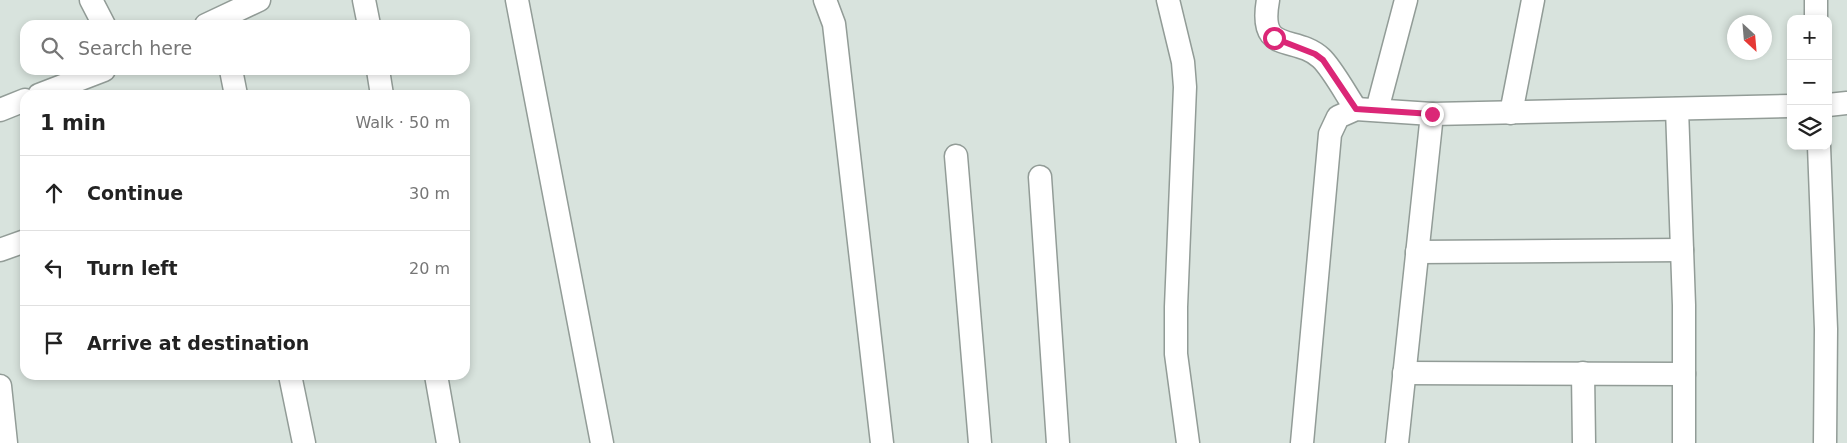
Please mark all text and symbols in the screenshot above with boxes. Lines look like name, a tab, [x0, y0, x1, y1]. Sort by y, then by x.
north arrow	[1727, 15, 1772, 60]
map controls	[1787, 15, 1832, 150]
button: +	[1787, 15, 1832, 60]
search box	[20, 20, 470, 75]
route start	[1263, 27, 1286, 50]
icon: search	[38, 34, 66, 62]
text: Search here	[78, 37, 192, 59]
button: −	[1787, 60, 1832, 105]
route end	[1421, 103, 1444, 126]
button: layers	[1787, 105, 1832, 150]
text: 1 min	[40, 111, 106, 135]
text: Walk · 50 m	[355, 113, 450, 132]
icon: ahead	[40, 179, 68, 207]
text: Continue	[87, 182, 183, 204]
text: 30 m	[409, 184, 450, 203]
icon: left	[40, 254, 68, 282]
text: Turn left	[87, 257, 178, 279]
text: 20 m	[409, 259, 450, 278]
icon: arrive	[40, 329, 68, 357]
text: Arrive at destination	[87, 332, 309, 354]

